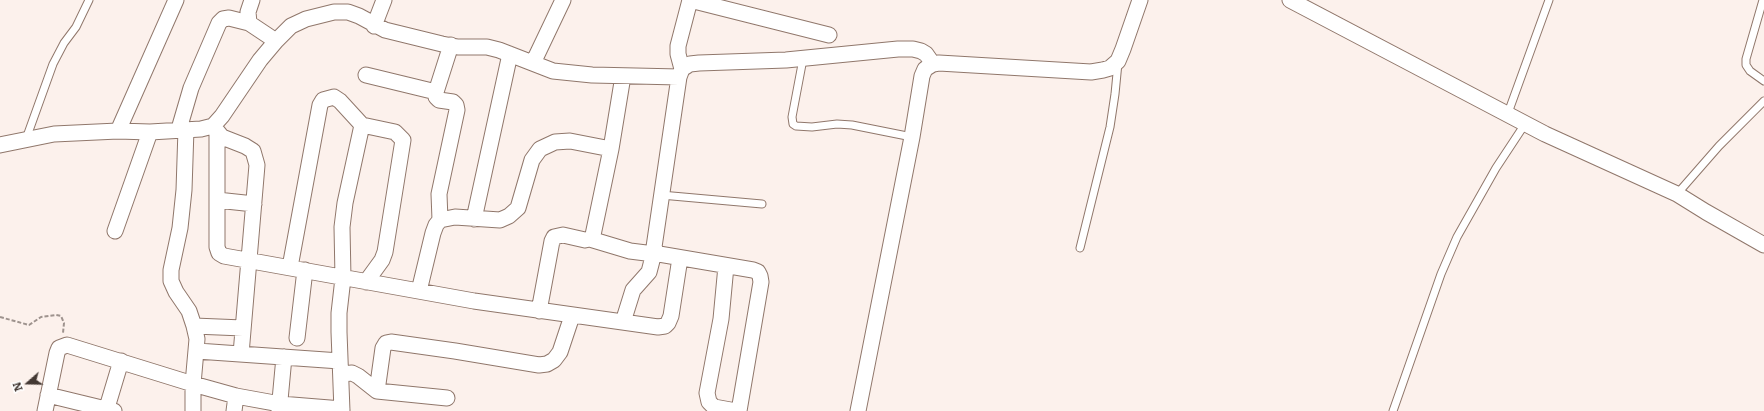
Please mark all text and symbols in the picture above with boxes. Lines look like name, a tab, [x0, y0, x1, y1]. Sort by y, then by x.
north arrow	[8, 363, 48, 403]
text: N	[8, 380, 26, 394]

